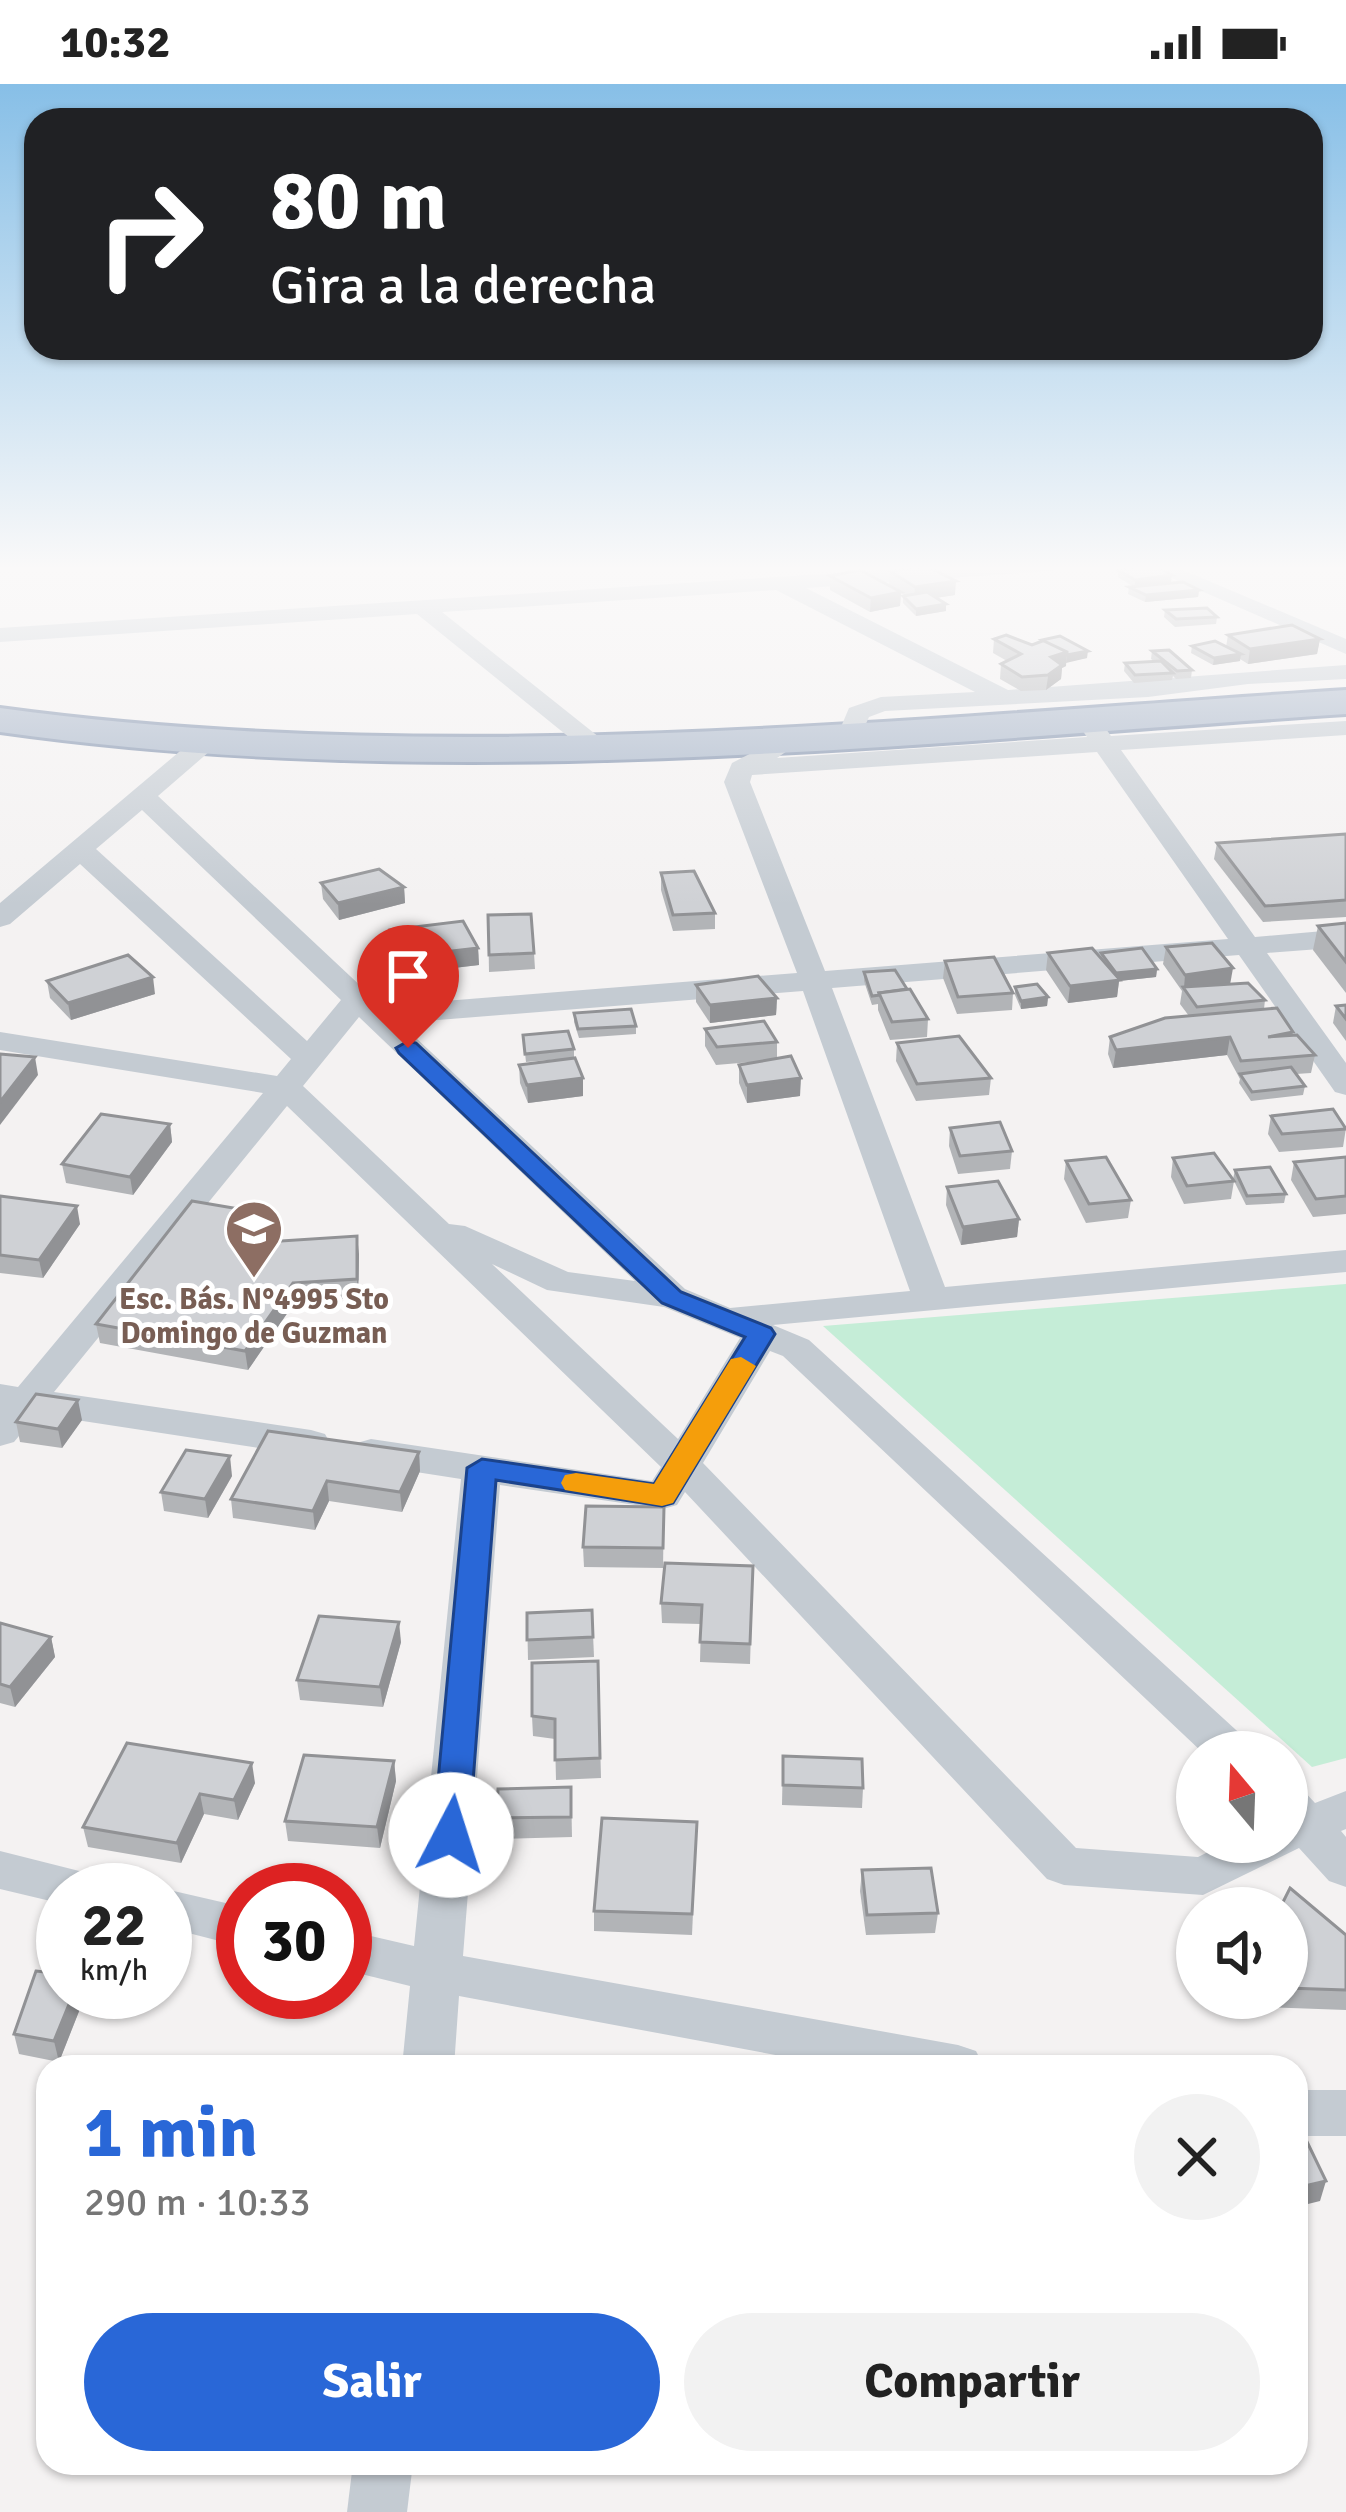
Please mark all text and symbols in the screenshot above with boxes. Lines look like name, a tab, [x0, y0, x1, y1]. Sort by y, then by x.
text: 10:32	[60, 15, 170, 70]
text: 80 m	[270, 149, 447, 253]
icon: right	[72, 156, 228, 312]
text: Gira a la derecha	[270, 252, 656, 319]
pin	[357, 925, 459, 1048]
icon: arrive	[375, 943, 441, 1009]
school or university icon: Esc. Bás. N°4995 Sto Domingo de Guzman	[223, 1198, 285, 1280]
place label: Esc. Bás. N°4995 Sto Domingo de Guzman	[119, 1281, 389, 1352]
north arrow	[1176, 1731, 1308, 1863]
map controls	[1176, 1731, 1308, 2019]
position arrow	[388, 1772, 514, 1898]
speed limit sign: 30	[216, 1863, 372, 2019]
button: sound	[1176, 1887, 1308, 2019]
text: 22	[82, 1889, 146, 1963]
text: km/h	[80, 1952, 148, 1989]
text: 1 min	[84, 2088, 258, 2177]
button: close	[1134, 2094, 1260, 2220]
text: 290 m · 10:33	[84, 2178, 311, 2226]
button: Salir	[84, 2313, 660, 2451]
button: Compartir	[684, 2313, 1260, 2451]

